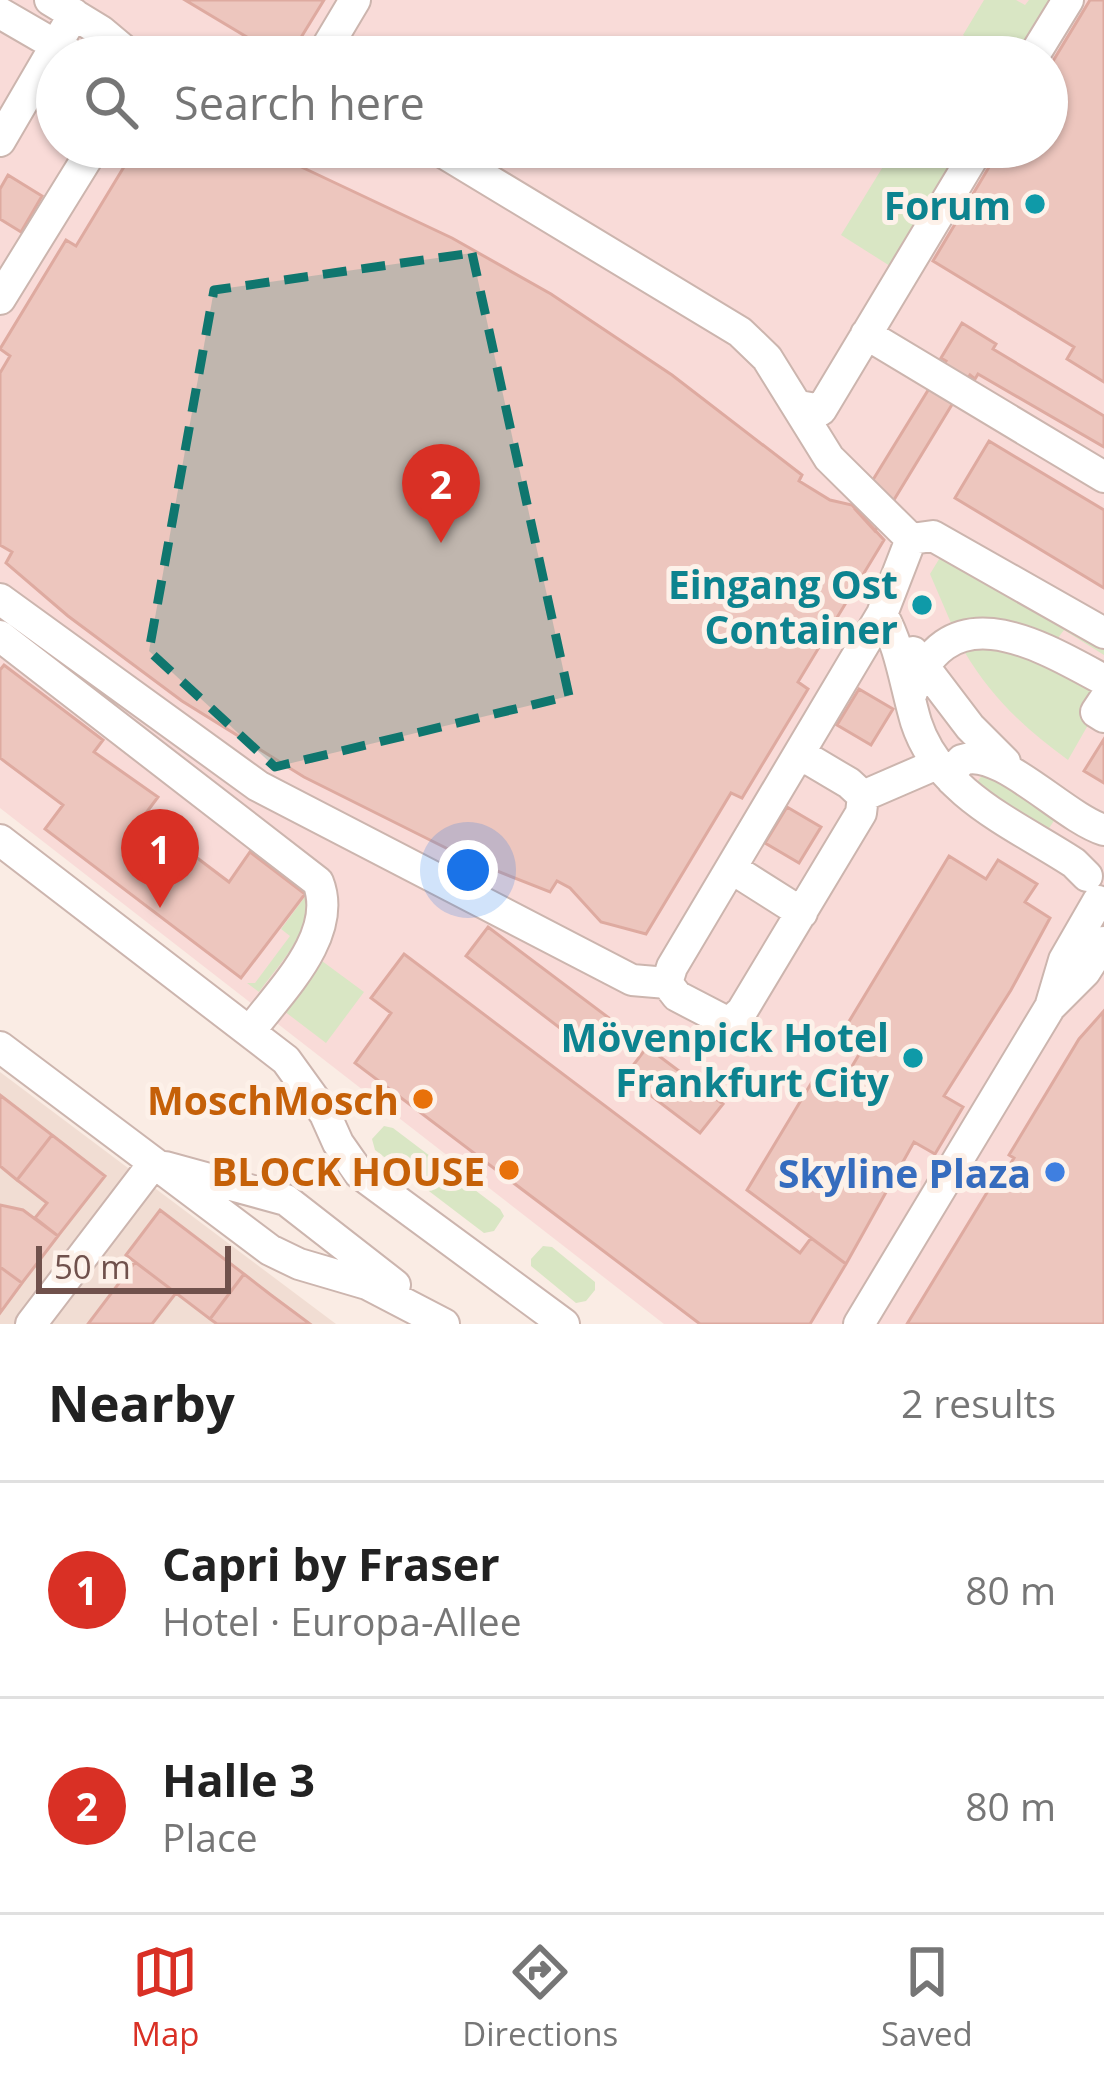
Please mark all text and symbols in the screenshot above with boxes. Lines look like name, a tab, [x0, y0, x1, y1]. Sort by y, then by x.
search box	[36, 36, 1068, 168]
icon: search	[78, 69, 144, 135]
text: Search here	[174, 72, 425, 133]
place label: Forum	[884, 178, 1011, 231]
marker: Forum	[1022, 191, 1048, 217]
pin: 2	[402, 444, 480, 543]
place label: Eingang Ost Container	[668, 557, 898, 655]
marker: Eingang Ost Container	[909, 592, 935, 618]
pin: 1	[121, 809, 199, 908]
your location	[438, 840, 498, 900]
place label: Mövenpick Hotel Frankfurt City	[560, 1010, 890, 1108]
marker: Mövenpick Hotel Frankfurt City	[900, 1045, 926, 1071]
place label: MoschMosch	[147, 1073, 399, 1126]
marker: MoschMosch	[410, 1086, 436, 1112]
place label: BLOCK HOUSE	[211, 1144, 485, 1197]
place label: Skyline Plaza	[778, 1146, 1031, 1199]
marker: BLOCK HOUSE	[496, 1157, 522, 1183]
marker: Skyline Plaza	[1042, 1159, 1068, 1185]
scale bar	[36, 1240, 231, 1293]
text: 50 m	[54, 1244, 131, 1289]
text: Nearby	[48, 1367, 235, 1437]
text: 2 results	[901, 1376, 1056, 1429]
text: Capri by Fraser	[162, 1533, 500, 1594]
text: 1	[76, 1563, 98, 1616]
text: 80 m	[965, 1563, 1056, 1616]
text: Hotel · Europa-Allee	[162, 1594, 522, 1647]
text: Halle 3	[162, 1749, 315, 1810]
text: 2	[76, 1779, 98, 1832]
text: 80 m	[965, 1779, 1056, 1832]
text: Place	[162, 1810, 258, 1863]
tab: Map	[131, 1939, 200, 2056]
tab: Directions	[462, 1939, 618, 2056]
tab: Saved	[881, 1939, 973, 2056]

